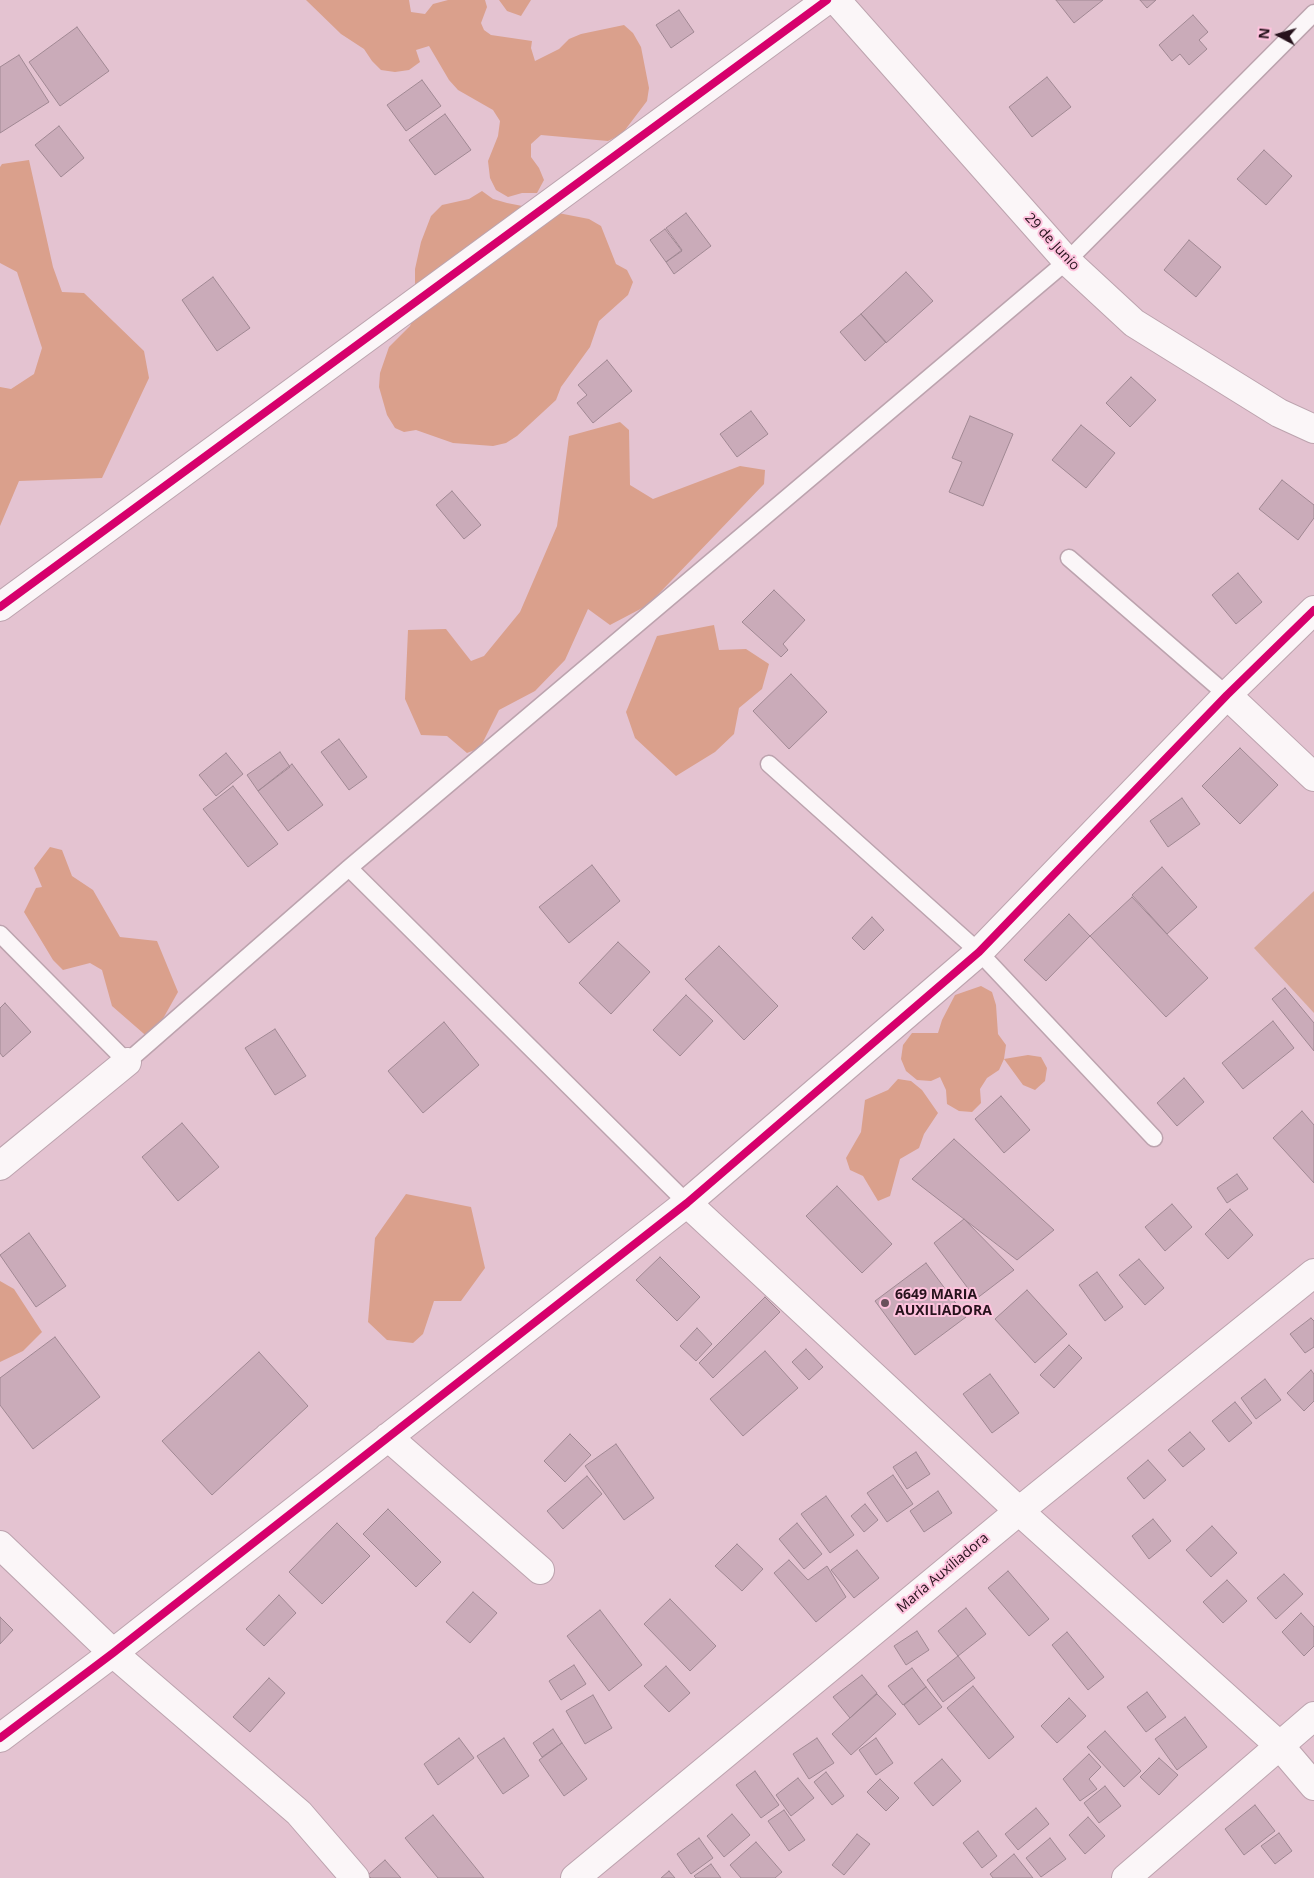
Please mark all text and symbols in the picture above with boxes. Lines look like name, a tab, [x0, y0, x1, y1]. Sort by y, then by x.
north arrow	[1254, 10, 1304, 60]
text: N	[1254, 27, 1274, 40]
street label: 29 de Junio	[1021, 210, 1083, 274]
place label: 6649 MARIA AUXILIADORA	[895, 1287, 992, 1320]
marker: 6649 MARIA AUXILIADORA	[879, 1297, 891, 1309]
street label: María Auxiliadora	[894, 1530, 992, 1616]

